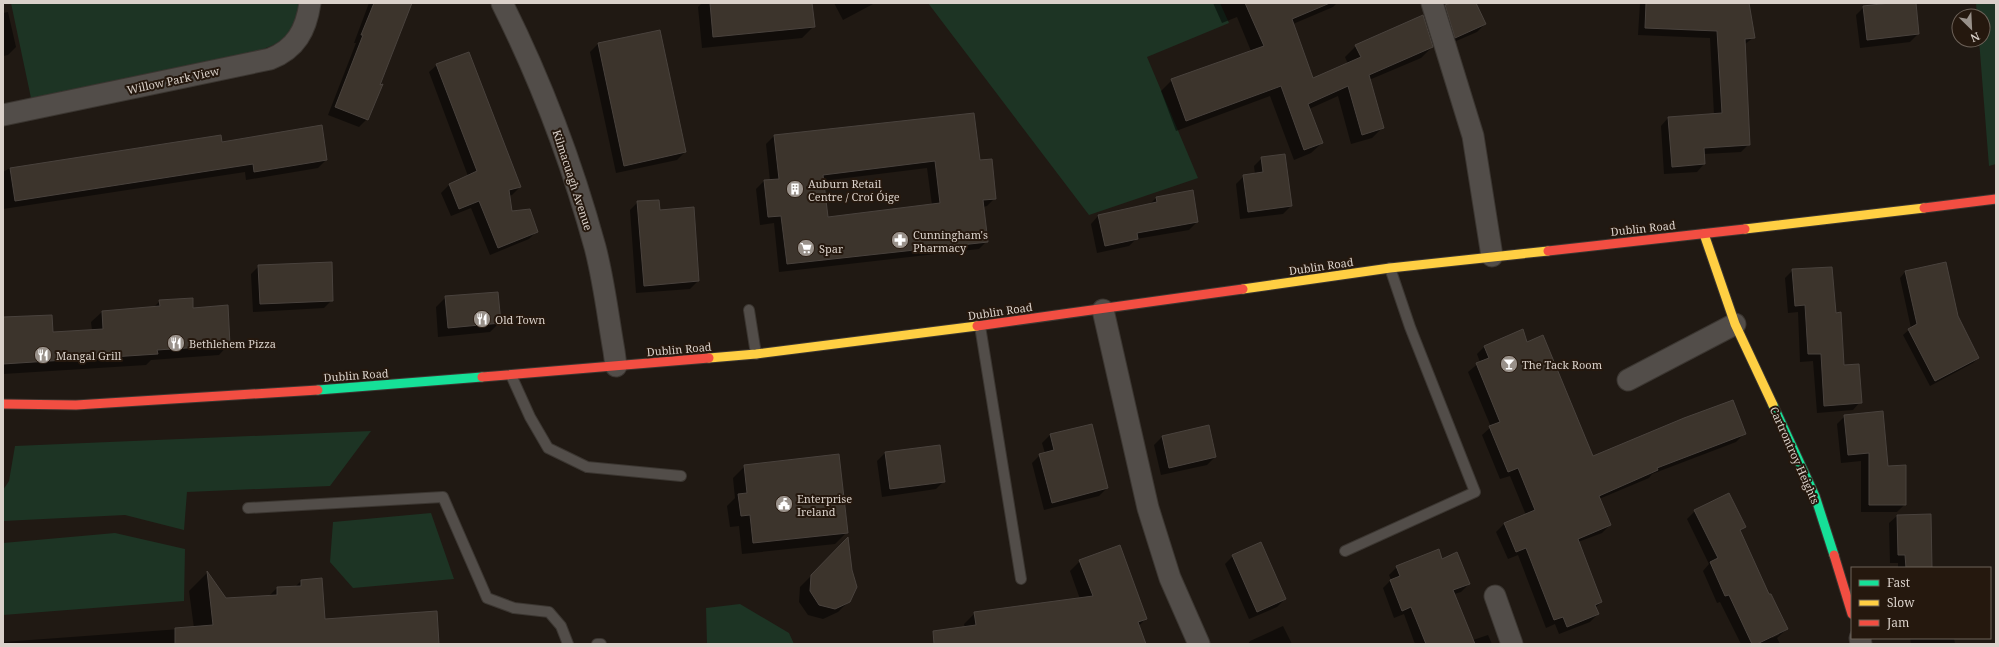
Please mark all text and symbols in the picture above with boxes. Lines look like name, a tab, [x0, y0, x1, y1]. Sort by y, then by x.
north arrow	[1951, 8, 1991, 48]
text: N	[1968, 29, 1982, 46]
street label: Willow Park View	[125, 63, 221, 97]
street label: Kilmacuagh Avenue	[550, 128, 596, 232]
place label: Auburn Retail Centre / Croí Óige	[808, 176, 900, 204]
building icon: Auburn Retail Centre / Croí Óige	[785, 179, 805, 199]
street label: Dublin Road	[1610, 217, 1676, 239]
place label: Cunningham's Pharmacy	[913, 227, 988, 255]
pharmacy icon: Cunningham's Pharmacy	[890, 230, 910, 250]
supermarket icon: Spar	[796, 238, 816, 258]
place label: Spar	[819, 241, 844, 256]
street label: Dublin Road	[1288, 254, 1355, 278]
street label: Dublin Road	[967, 299, 1034, 323]
restaurant icon: Old Town	[472, 309, 492, 329]
place label: Old Town	[495, 312, 545, 327]
restaurant icon: Bethlehem Pizza	[166, 333, 186, 353]
place label: Bethlehem Pizza	[189, 336, 276, 351]
street label: Dublin Road	[646, 339, 712, 359]
restaurant icon: Mangal Grill	[33, 345, 53, 365]
place label: Mangal Grill	[56, 348, 122, 363]
bar icon: The Tack Room	[1499, 354, 1519, 374]
place label: The Tack Room	[1522, 357, 1603, 372]
street label: Dublin Road	[323, 365, 389, 385]
street label: Cartrontroy Heights	[1767, 404, 1823, 506]
place label: Enterprise Ireland	[797, 491, 852, 519]
public building icon: Enterprise Ireland	[774, 494, 794, 514]
legend	[1851, 567, 1991, 639]
text: Fast	[1887, 574, 1910, 591]
text: Slow	[1887, 594, 1915, 611]
text: Jam	[1886, 614, 1909, 631]

